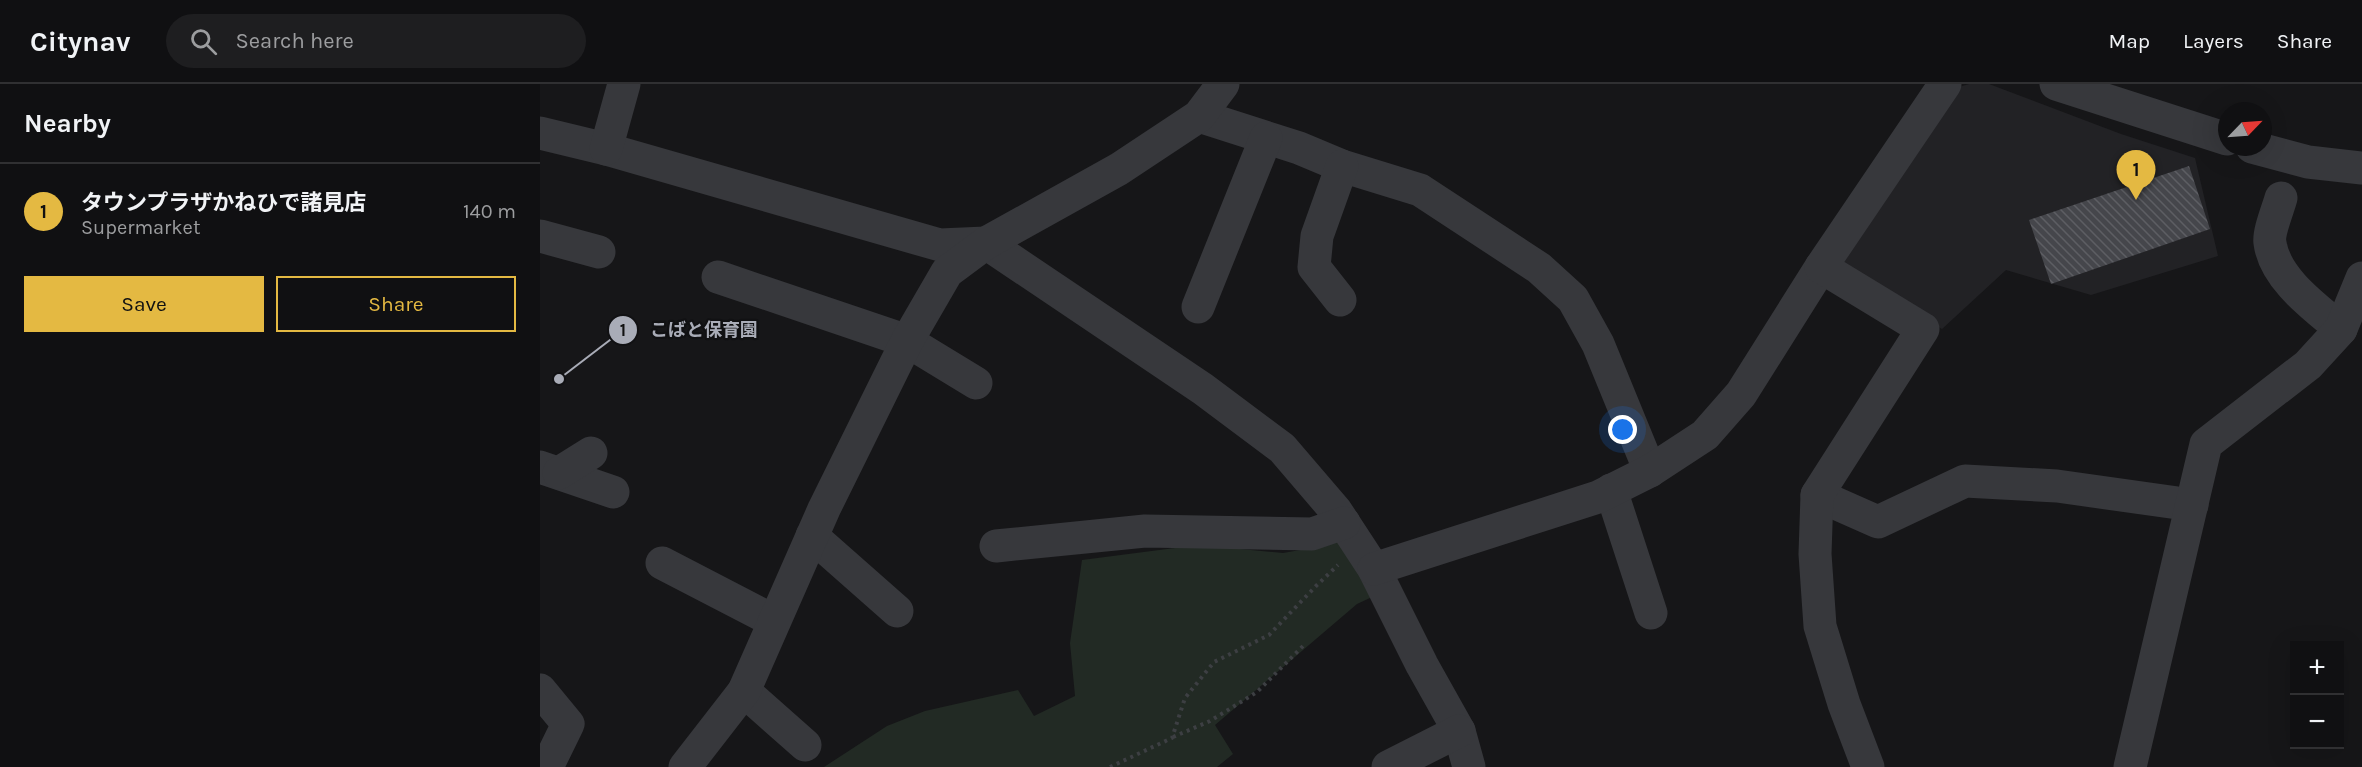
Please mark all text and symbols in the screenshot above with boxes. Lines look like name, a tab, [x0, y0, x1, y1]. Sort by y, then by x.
search box	[166, 14, 586, 68]
text: Citynav	[30, 25, 130, 58]
icon: search	[187, 25, 220, 58]
text: Search here	[235, 28, 354, 54]
text: Map	[2108, 29, 2150, 53]
text: Layers	[2183, 29, 2244, 53]
text: Share	[2277, 29, 2332, 53]
north arrow	[2218, 102, 2272, 156]
text: Nearby	[24, 108, 111, 139]
pin: 1	[2116, 150, 2156, 200]
text: タウンプラザかねひで諸見店	[81, 190, 366, 216]
text: 1	[40, 200, 47, 223]
text: 140 m	[463, 200, 516, 223]
text: Supermarket	[81, 216, 200, 239]
button: Save	[24, 276, 264, 332]
button: Share	[276, 276, 516, 332]
callout: こばと保育園	[608, 312, 770, 348]
text: 1	[620, 319, 626, 341]
text: こばと保育園	[650, 319, 758, 341]
your location	[1608, 415, 1637, 444]
map controls	[2290, 641, 2344, 749]
button: +	[2290, 641, 2344, 695]
button: −	[2290, 695, 2344, 749]

